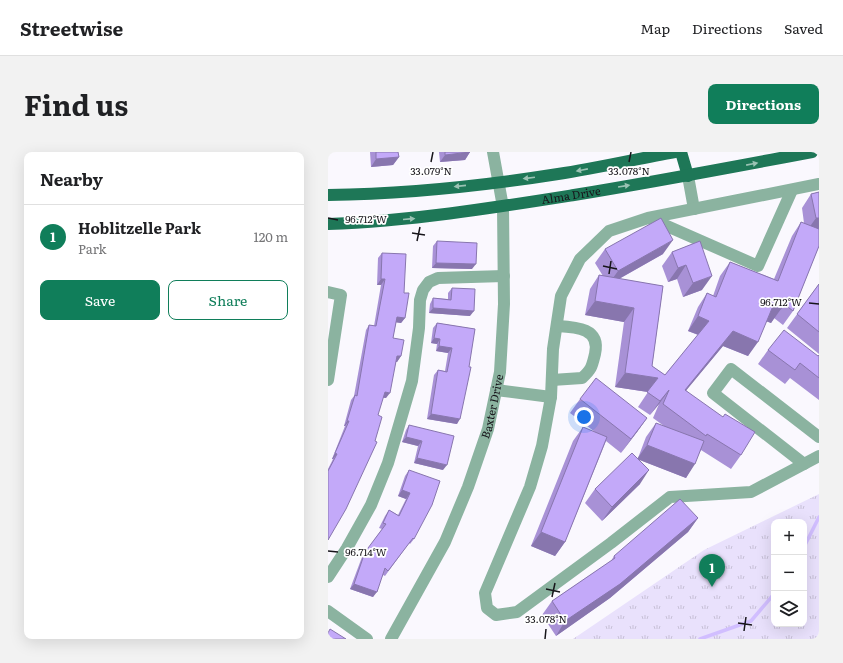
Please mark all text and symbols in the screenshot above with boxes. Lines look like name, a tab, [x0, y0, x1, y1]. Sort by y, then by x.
text: Streetwise	[20, 14, 123, 42]
text: Map	[640, 18, 670, 38]
text: Directions	[692, 18, 762, 38]
text: Saved	[784, 18, 823, 38]
text: Find us	[24, 83, 128, 125]
button: Directions	[708, 84, 819, 124]
one-way arrow	[746, 160, 758, 166]
text: 33.079°N	[410, 163, 452, 178]
text: 33.078°N	[608, 163, 650, 178]
text: Nearby	[40, 166, 103, 191]
one-way arrow	[576, 167, 588, 173]
one-way arrow	[523, 175, 535, 181]
street label: Alma Drive	[540, 182, 602, 207]
one-way arrow	[454, 183, 466, 190]
one-way arrow	[618, 183, 630, 189]
text: 96.712°W	[345, 211, 387, 226]
one-way arrow	[403, 215, 415, 222]
text: Hoblitzelle Park	[78, 216, 201, 239]
text: 1	[50, 227, 56, 246]
text: 120 m	[253, 227, 288, 246]
text: Park	[78, 239, 107, 258]
button: Save	[40, 280, 160, 320]
button: Share	[168, 280, 288, 320]
text: 96.712°W	[760, 294, 802, 309]
street label: Baxter Drive	[476, 372, 506, 441]
your location	[574, 407, 594, 427]
map controls	[771, 519, 807, 627]
button: +	[771, 519, 807, 555]
text: 96.714°W	[345, 544, 387, 559]
pin: 1	[699, 554, 725, 587]
button: −	[771, 555, 807, 591]
button: layers	[771, 591, 807, 627]
text: 33.078°N	[525, 611, 567, 626]

